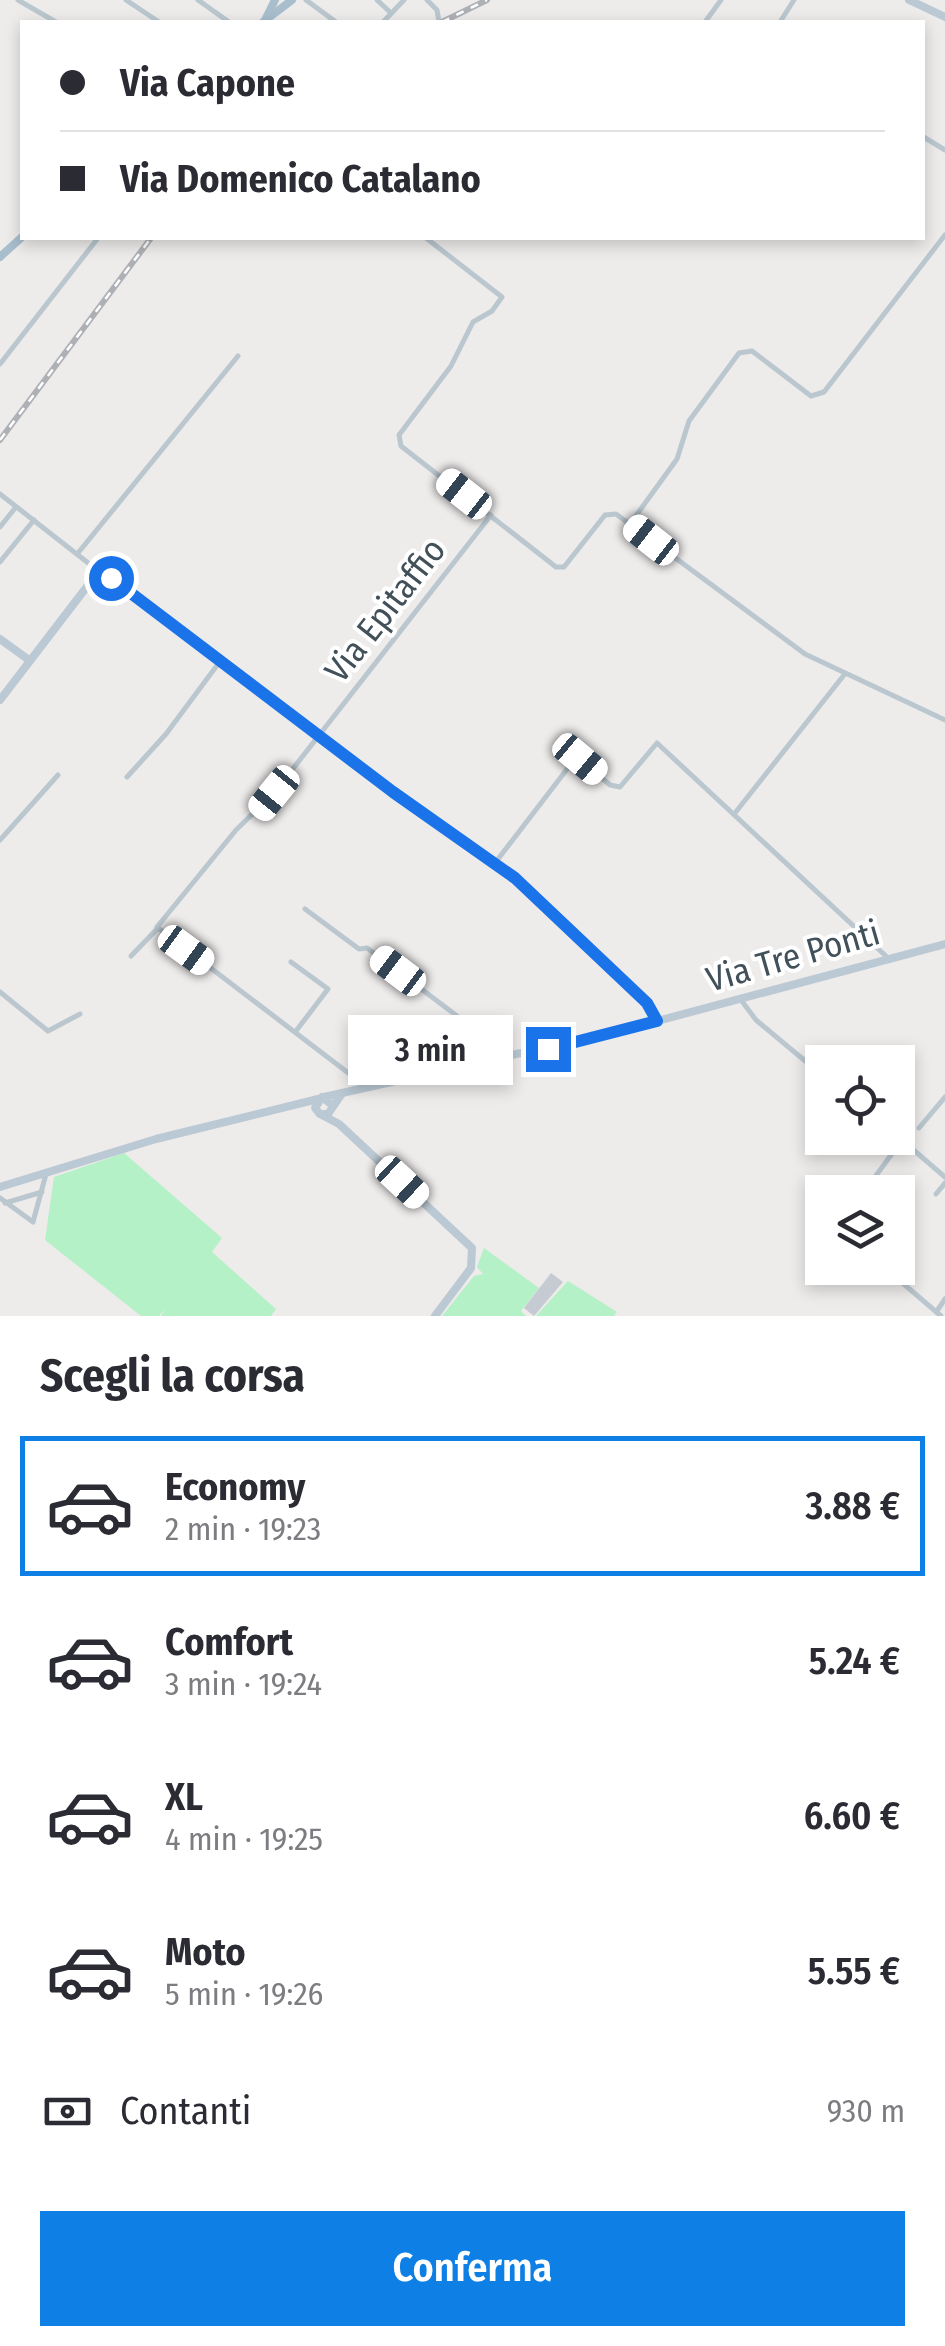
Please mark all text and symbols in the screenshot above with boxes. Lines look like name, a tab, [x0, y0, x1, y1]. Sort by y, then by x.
text: Via Capone	[120, 60, 295, 106]
text: Via Domenico Catalano	[120, 156, 481, 202]
car	[431, 464, 497, 524]
car	[618, 510, 684, 570]
street label: Via Epitaffio	[316, 530, 454, 690]
route start	[89, 556, 134, 601]
car	[547, 728, 613, 790]
car	[243, 760, 305, 826]
street label: Via Tre Ponti	[702, 911, 884, 1001]
car	[153, 920, 219, 980]
car	[365, 941, 431, 1001]
callout: 3 min	[348, 1014, 513, 1084]
route end	[526, 1027, 571, 1072]
text: 3 min	[395, 1031, 466, 1069]
map controls	[805, 1045, 915, 1285]
button: locate	[805, 1045, 915, 1155]
car	[370, 1151, 434, 1213]
button: layers	[805, 1175, 915, 1285]
text: Scegli la corsa	[40, 1349, 305, 1403]
icon: car	[45, 1461, 135, 1551]
text: Economy	[165, 1464, 305, 1510]
text: 3.88 €	[806, 1483, 900, 1529]
text: 2 min · 19:23	[165, 1510, 321, 1548]
icon: car	[45, 1616, 135, 1706]
text: Comfort	[165, 1619, 293, 1665]
text: 5.24 €	[809, 1638, 900, 1684]
text: 3 min · 19:24	[165, 1665, 322, 1703]
icon: car	[45, 1771, 135, 1861]
text: XL	[165, 1774, 203, 1820]
text: 6.60 €	[804, 1793, 900, 1839]
text: 4 min · 19:25	[165, 1820, 323, 1858]
icon: car	[45, 1926, 135, 2016]
text: Moto	[165, 1929, 246, 1975]
text: 5.55 €	[808, 1948, 900, 1994]
text: 5 min · 19:26	[165, 1975, 323, 2013]
icon: cash	[40, 2084, 95, 2139]
text: Contanti	[120, 2088, 251, 2134]
text: 930 m	[827, 2092, 905, 2130]
button: Conferma	[40, 2211, 905, 2326]

